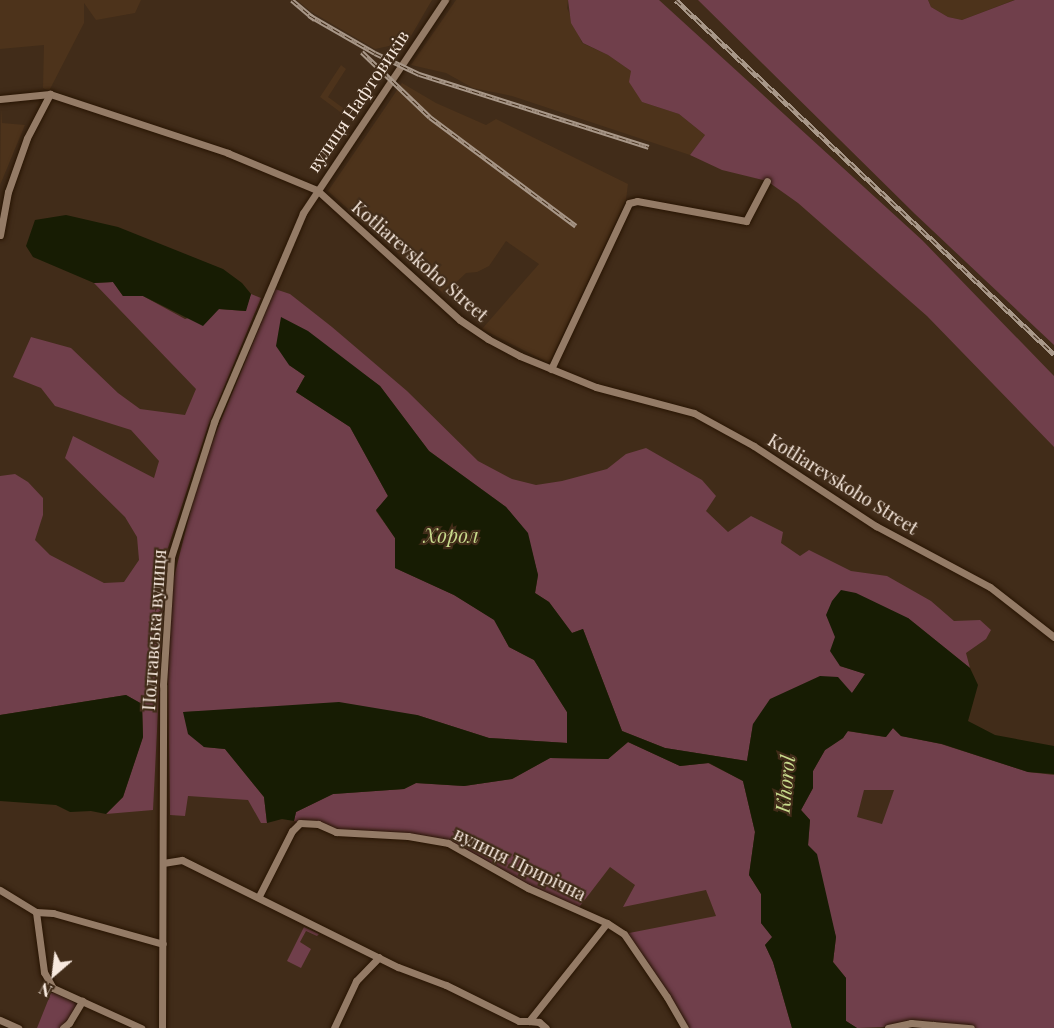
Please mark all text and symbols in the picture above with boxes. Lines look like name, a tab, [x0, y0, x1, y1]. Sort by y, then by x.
street label: вулиця Нафтовиків	[302, 26, 414, 176]
street label: Kotliarevskoho Street	[348, 196, 492, 326]
street label: Kotliarevskoho Street	[764, 429, 922, 539]
water label: Хорол	[423, 522, 479, 546]
street label: Полтавська вулиця	[138, 549, 170, 711]
water label: Khorol	[769, 754, 799, 814]
street label: вулиця Прирічна	[450, 823, 590, 905]
north arrow	[24, 944, 84, 1004]
text: N	[35, 978, 55, 1002]

